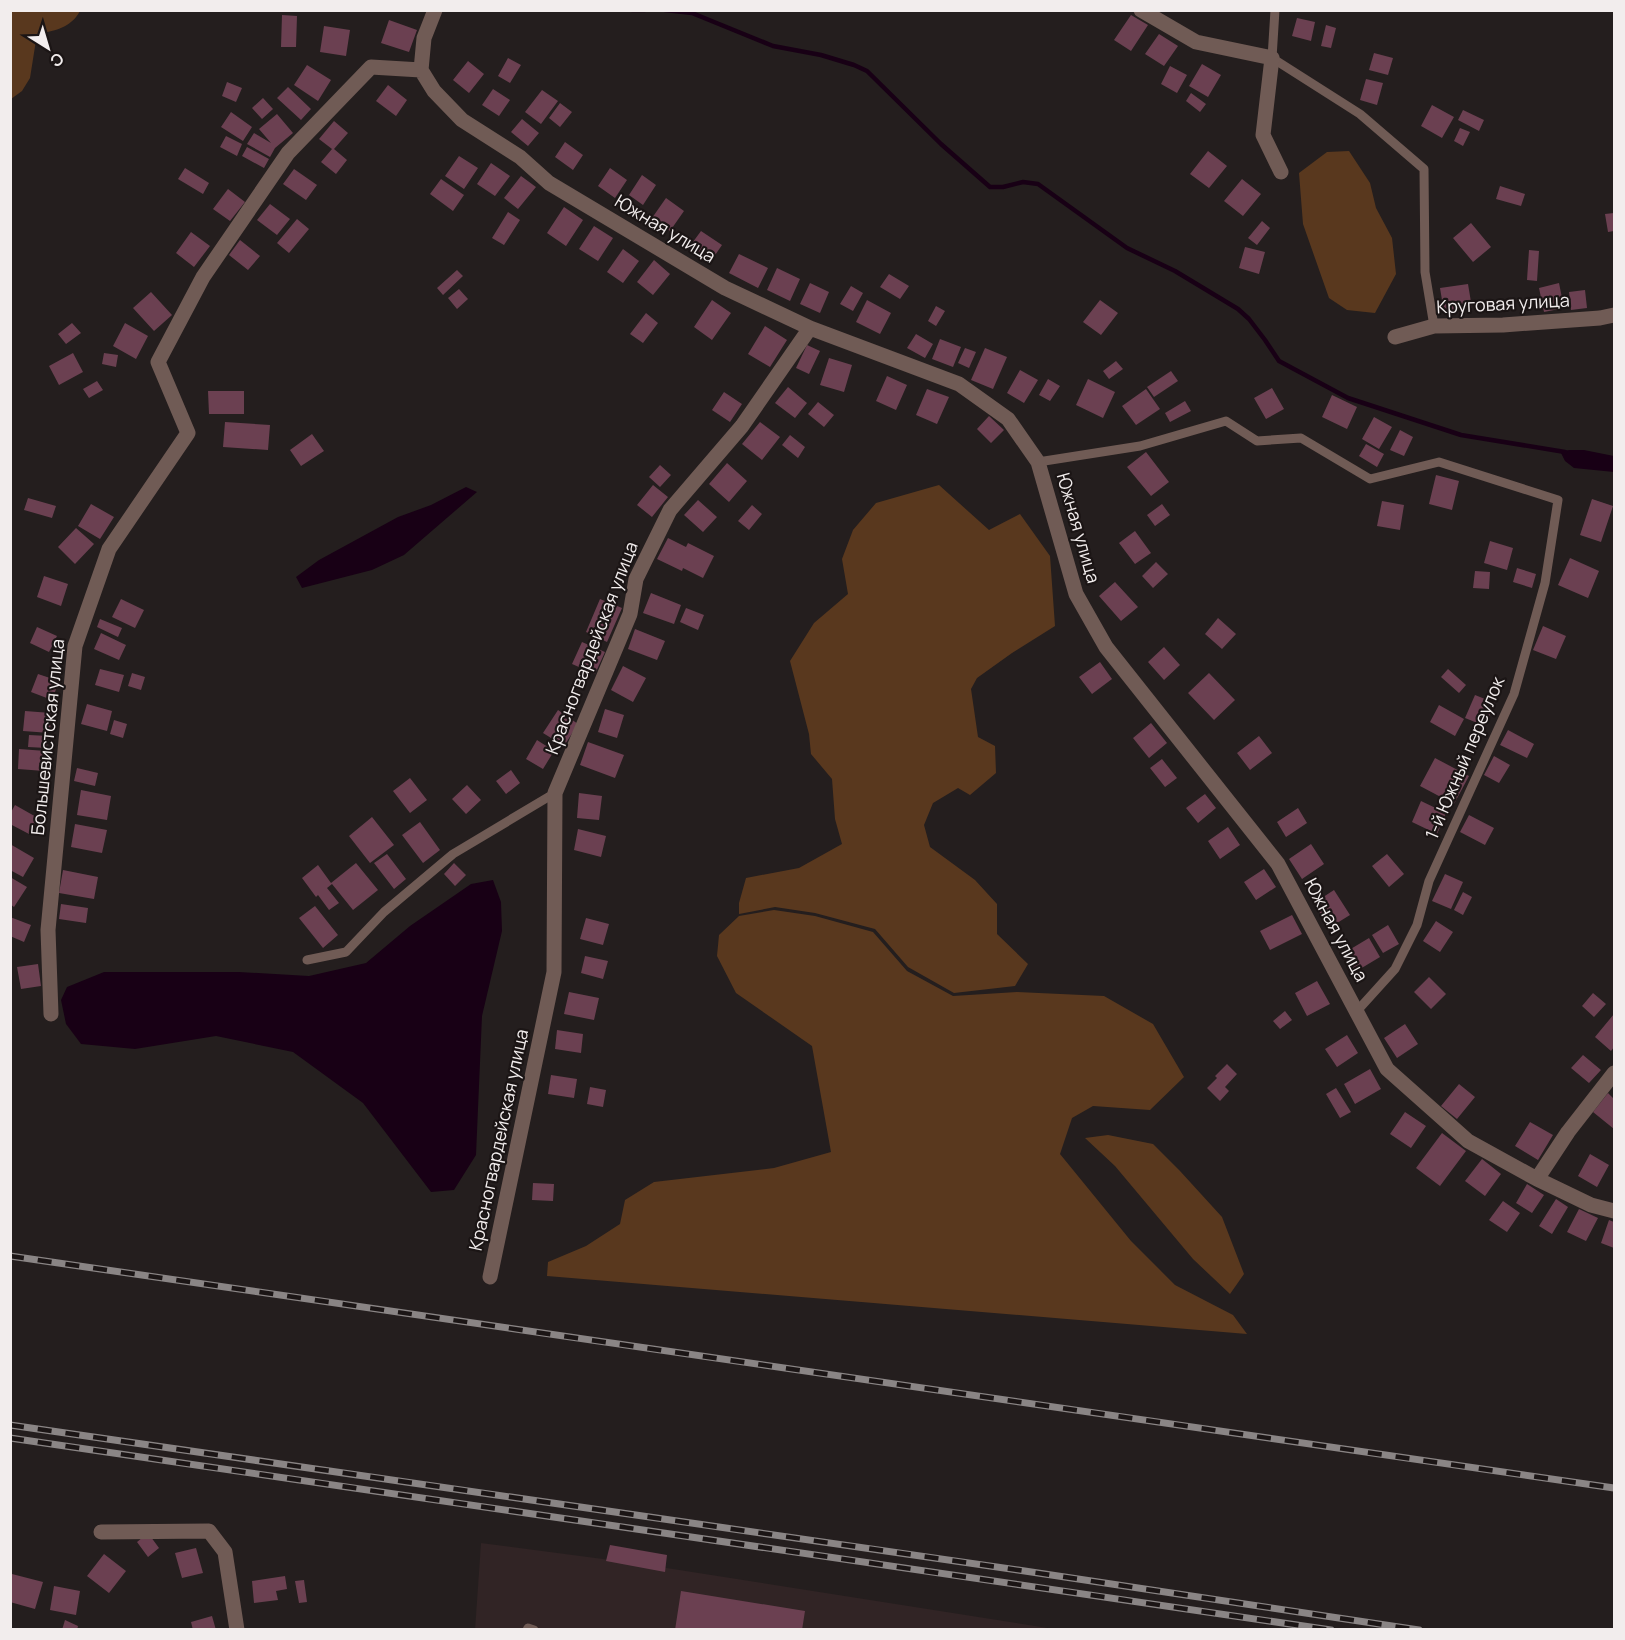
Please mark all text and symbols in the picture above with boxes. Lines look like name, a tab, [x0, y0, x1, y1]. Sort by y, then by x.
north arrow	[18, 18, 78, 78]
text: С	[46, 48, 68, 72]
street label: Южная улица	[611, 189, 720, 268]
street label: Круговая улица	[1436, 288, 1570, 318]
street label: Южная улица	[1052, 470, 1106, 586]
street label: Красногвардейская улица	[539, 538, 643, 757]
street label: Большевистская улица	[25, 638, 69, 836]
street label: 1-й Южный переулок	[1419, 672, 1510, 843]
street label: Южная улица	[1300, 874, 1374, 985]
street label: Красногвардейская улица	[463, 1027, 533, 1253]

